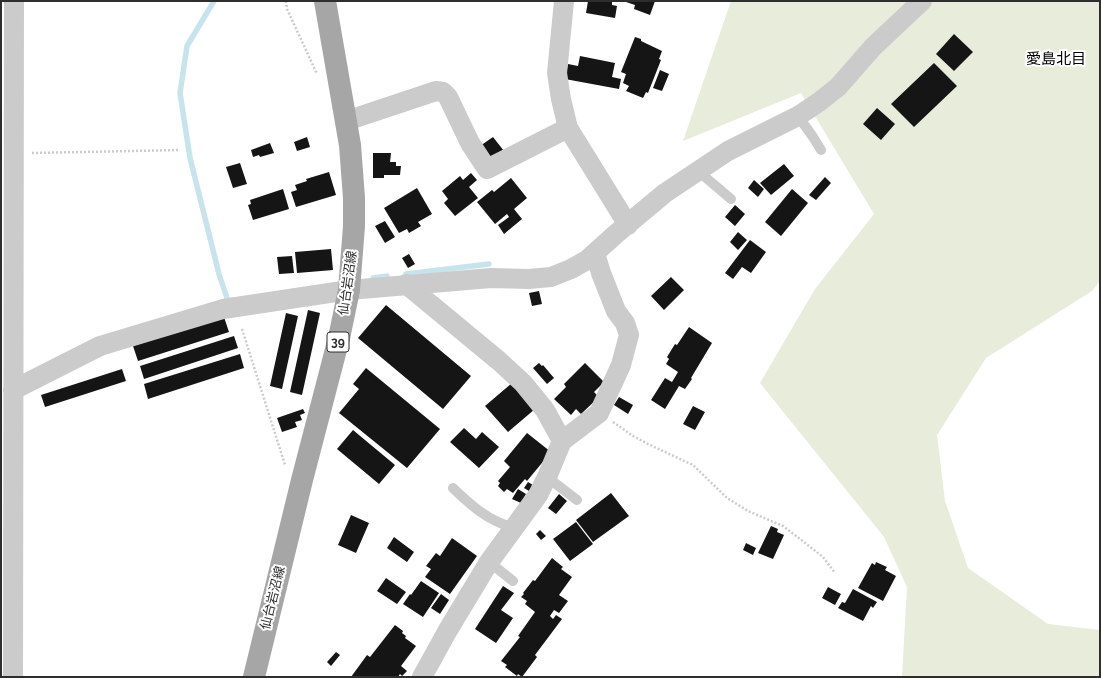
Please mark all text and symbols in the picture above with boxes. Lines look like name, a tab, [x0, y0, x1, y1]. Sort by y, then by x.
district label: 愛島北目	[1026, 50, 1086, 68]
street label: 仙台岩沼線	[336, 250, 360, 316]
road number: 39	[327, 332, 349, 352]
street label: 仙台岩沼線	[258, 565, 288, 631]

